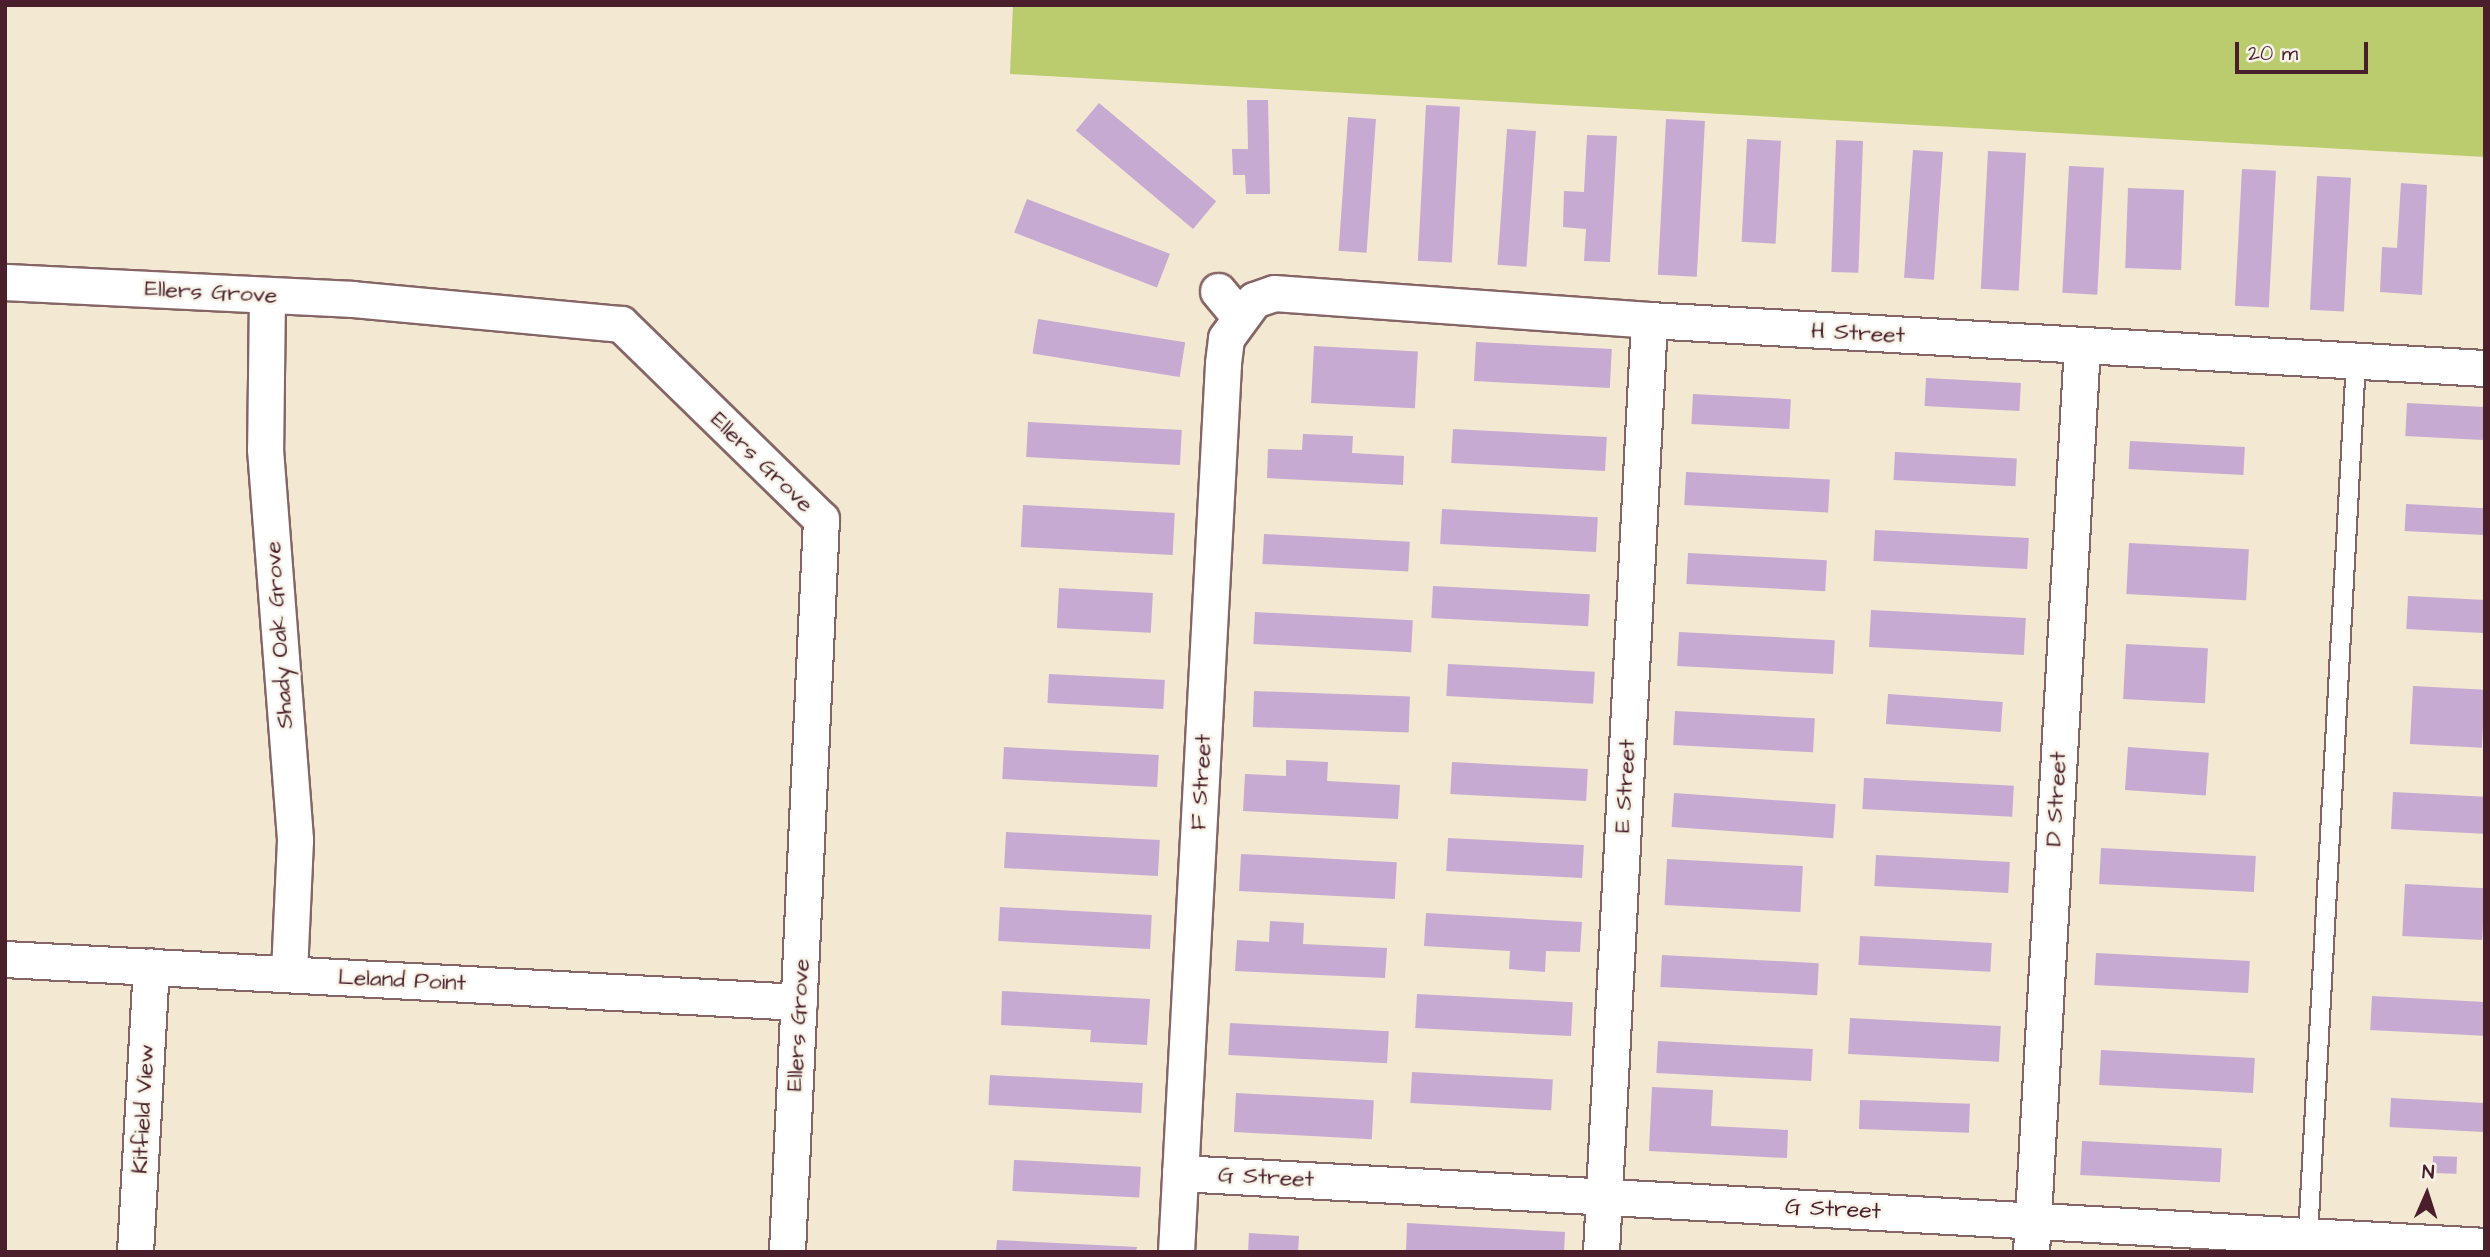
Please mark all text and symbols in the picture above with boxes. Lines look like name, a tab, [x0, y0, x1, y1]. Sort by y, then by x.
scale bar	[2238, 28, 2371, 72]
text: 20 m	[2248, 39, 2298, 68]
street label: Ellers Grove	[144, 275, 278, 309]
street label: H Street	[1810, 317, 1906, 349]
street label: Ellers Grove	[705, 406, 819, 518]
street label: Shady Oak Grove	[259, 540, 299, 730]
street label: F Street	[1185, 733, 1217, 831]
street label: E Street	[1609, 738, 1641, 834]
street label: D Street	[2040, 751, 2072, 847]
street label: Ellers Grove	[781, 958, 815, 1092]
street label: Leland Point	[337, 963, 467, 997]
street label: Kitfield View	[126, 1043, 160, 1175]
north arrow	[2392, 1159, 2462, 1229]
text: N	[2421, 1159, 2435, 1186]
street label: G Street	[1217, 1161, 1315, 1193]
street label: G Street	[1784, 1193, 1882, 1225]

